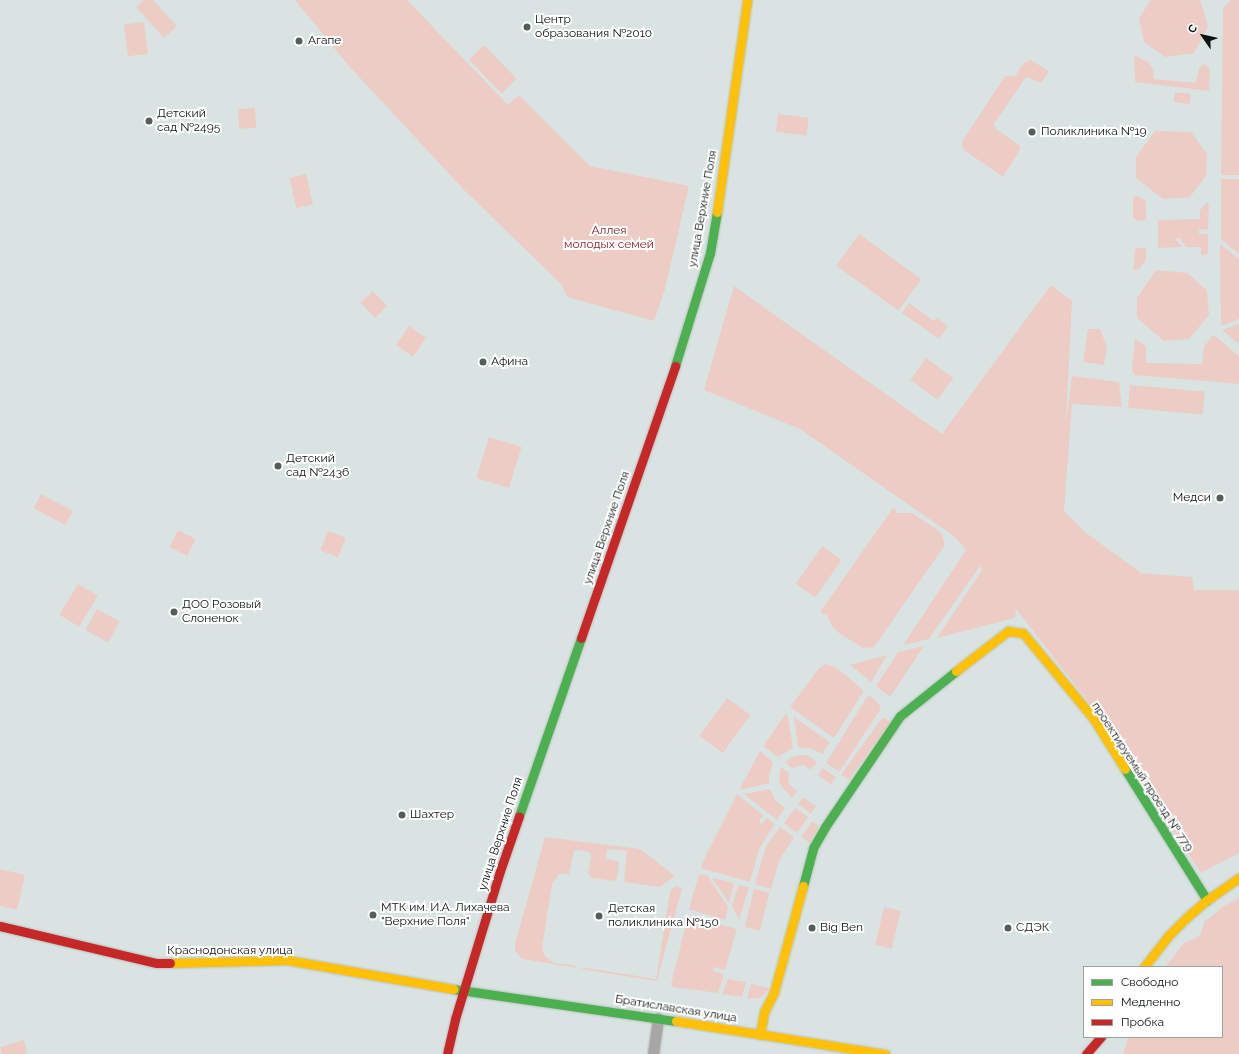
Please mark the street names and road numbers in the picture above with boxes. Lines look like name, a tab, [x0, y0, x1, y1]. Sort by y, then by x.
street label: улица Верхние Поля	[686, 149, 720, 269]
street label: улица Верхние Поля	[581, 470, 633, 586]
street label: проектируемый проезд № 779	[1088, 700, 1196, 854]
street label: улица Верхние Поля	[476, 775, 526, 893]
street label: Краснодонская улица	[167, 944, 293, 958]
street label: Братиславская улица	[614, 992, 738, 1026]

